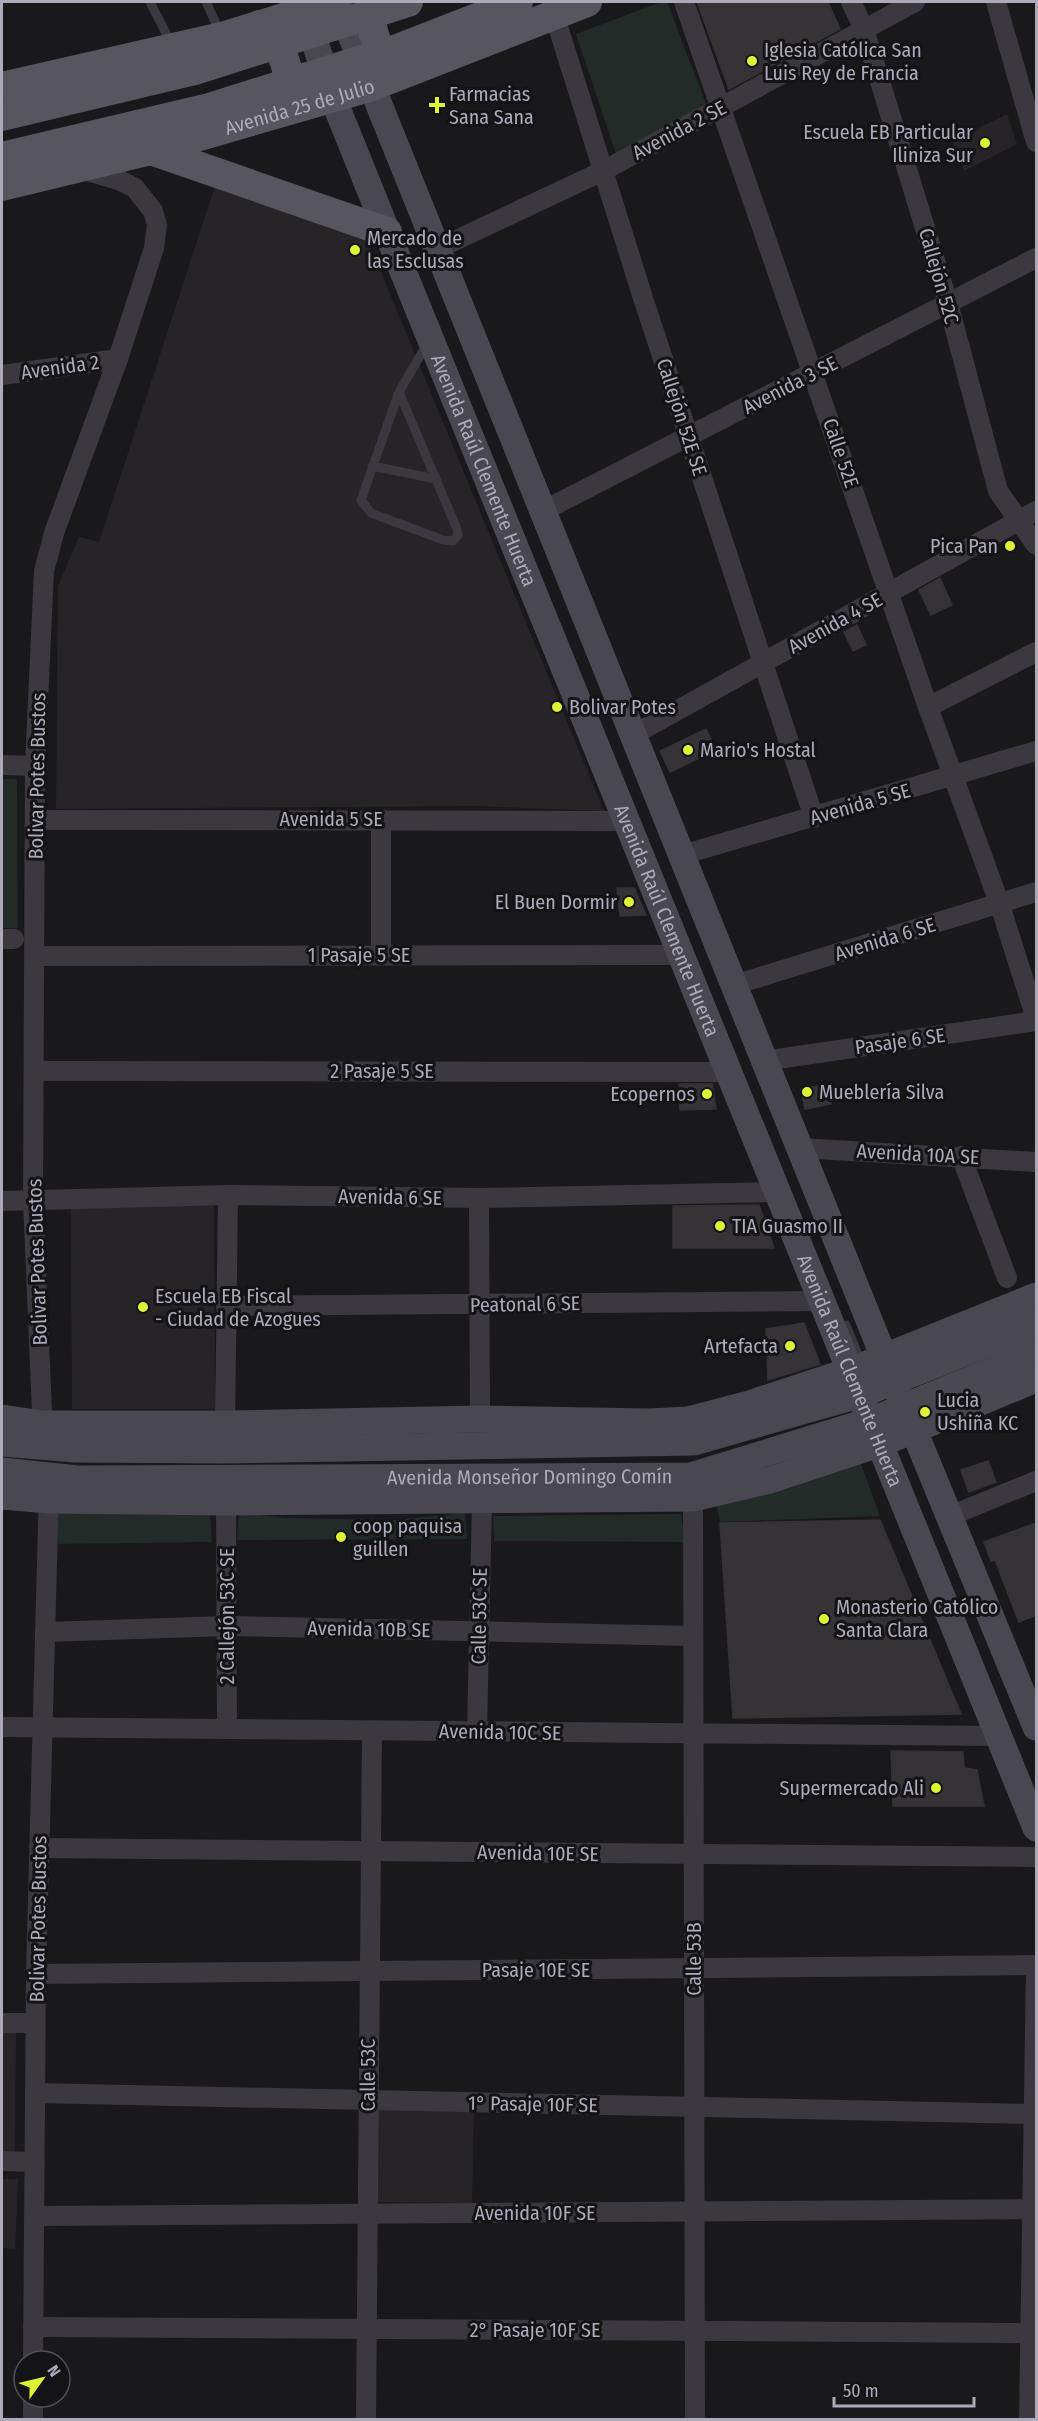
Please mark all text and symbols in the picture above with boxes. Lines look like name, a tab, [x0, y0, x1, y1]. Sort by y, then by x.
place label: Iglesia Católica San Luis Rey de Francia	[764, 38, 922, 85]
marker: Iglesia Católica San Luis Rey de Francia	[745, 54, 759, 68]
street label: Avenida 25 de Julio	[222, 74, 377, 140]
place label: Farmacias Sana Sana	[449, 82, 534, 129]
street label: Avenida 2 SE	[628, 95, 730, 165]
marker: Farmacias Sana Sana	[430, 98, 444, 112]
place label: Escuela EB Particular Iliniza Sur	[803, 120, 973, 167]
marker: Escuela EB Particular Iliniza Sur	[978, 136, 992, 150]
street label: Callejón 52C	[914, 225, 964, 327]
place label: Mercado de las Esclusas	[367, 226, 464, 273]
marker: Mercado de las Esclusas	[348, 243, 362, 257]
street label: Avenida 2	[19, 350, 101, 384]
street label: Avenida Raúl Clemente Huerta	[426, 351, 542, 590]
street label: Avenida 3 SE	[739, 351, 841, 419]
street label: Callejón 52E SE	[652, 355, 712, 479]
street label: Calle 52E	[818, 415, 864, 491]
place label: Pica Pan	[930, 534, 998, 558]
marker: Pica Pan	[1003, 539, 1017, 553]
street label: Avenida 4 SE	[784, 587, 886, 659]
street label: Bolivar Potes Bustos	[24, 692, 50, 860]
place label: Bolivar Potes	[569, 695, 676, 719]
marker: Bolivar Potes	[550, 700, 564, 714]
place label: Mario's Hostal	[700, 738, 816, 762]
marker: Mario's Hostal	[681, 743, 695, 757]
street label: Avenida 5 SE	[807, 778, 913, 830]
street label: Avenida Raúl Clemente Huerta	[609, 801, 725, 1040]
street label: Avenida 5 SE	[279, 807, 383, 831]
place label: El Buen Dormir	[495, 890, 617, 914]
marker: El Buen Dormir	[622, 895, 636, 909]
street label: Avenida 6 SE	[832, 912, 938, 966]
street label: 1 Pasaje 5 SE	[308, 943, 410, 967]
street label: Pasaje 6 SE	[853, 1023, 947, 1059]
street label: 2 Pasaje 5 SE	[330, 1059, 434, 1083]
place label: Mueblería Silva	[819, 1080, 944, 1104]
place label: Ecopernos	[610, 1082, 695, 1106]
marker: Mueblería Silva	[800, 1085, 814, 1099]
marker: Ecopernos	[700, 1087, 714, 1101]
street label: Avenida 10A SE	[856, 1139, 980, 1169]
street label: Bolivar Potes Bustos	[22, 1178, 52, 1346]
street label: Avenida 6 SE	[338, 1184, 442, 1210]
place label: TIA Guasmo II	[732, 1214, 843, 1238]
marker: TIA Guasmo II	[713, 1219, 727, 1233]
street label: Avenida Raúl Clemente Huerta	[792, 1251, 908, 1490]
place label: Escuela EB Fiscal - Ciudad de Azogues	[155, 1284, 321, 1331]
street label: Peatonal 6 SE	[470, 1291, 580, 1317]
marker: Escuela EB Fiscal - Ciudad de Azogues	[136, 1300, 150, 1314]
place label: Artefacta	[704, 1334, 778, 1358]
marker: Artefacta	[783, 1339, 797, 1353]
place label: Lucia Ushiña KC	[937, 1388, 1018, 1435]
marker: Lucia Ushiña KC	[918, 1405, 932, 1419]
street label: Avenida Monseñor Domingo Comín	[387, 1464, 672, 1489]
place label: coop paquisa guillen	[353, 1514, 462, 1561]
marker: coop paquisa guillen	[334, 1530, 348, 1544]
street label: 2 Callejón 53C SE	[215, 1548, 239, 1684]
street label: Calle 53C SE	[466, 1567, 492, 1665]
place label: Monasterio Católico Santa Clara	[836, 1595, 998, 1642]
marker: Monasterio Católico Santa Clara	[817, 1612, 831, 1626]
street label: Avenida 10B SE	[307, 1616, 431, 1642]
street label: Avenida 10C SE	[439, 1719, 561, 1745]
place label: Supermercado Ali	[780, 1776, 924, 1800]
marker: Supermercado Ali	[929, 1781, 943, 1795]
street label: Bolivar Potes Bustos	[25, 1835, 51, 2003]
street label: Avenida 10E SE	[477, 1840, 599, 1866]
street label: Calle 53B	[682, 1922, 706, 1996]
street label: Pasaje 10E SE	[482, 1958, 590, 1982]
street label: Calle 53C	[356, 2039, 380, 2111]
street label: 1° Pasaje 10F SE	[468, 2091, 598, 2117]
street label: Avenida 10F SE	[475, 2201, 596, 2225]
street label: 2° Pasaje 10F SE	[470, 2318, 600, 2342]
north arrow	[12, 2349, 72, 2409]
text: N	[43, 2362, 65, 2380]
scale bar	[834, 2370, 974, 2408]
text: 50 m	[843, 2380, 879, 2402]

